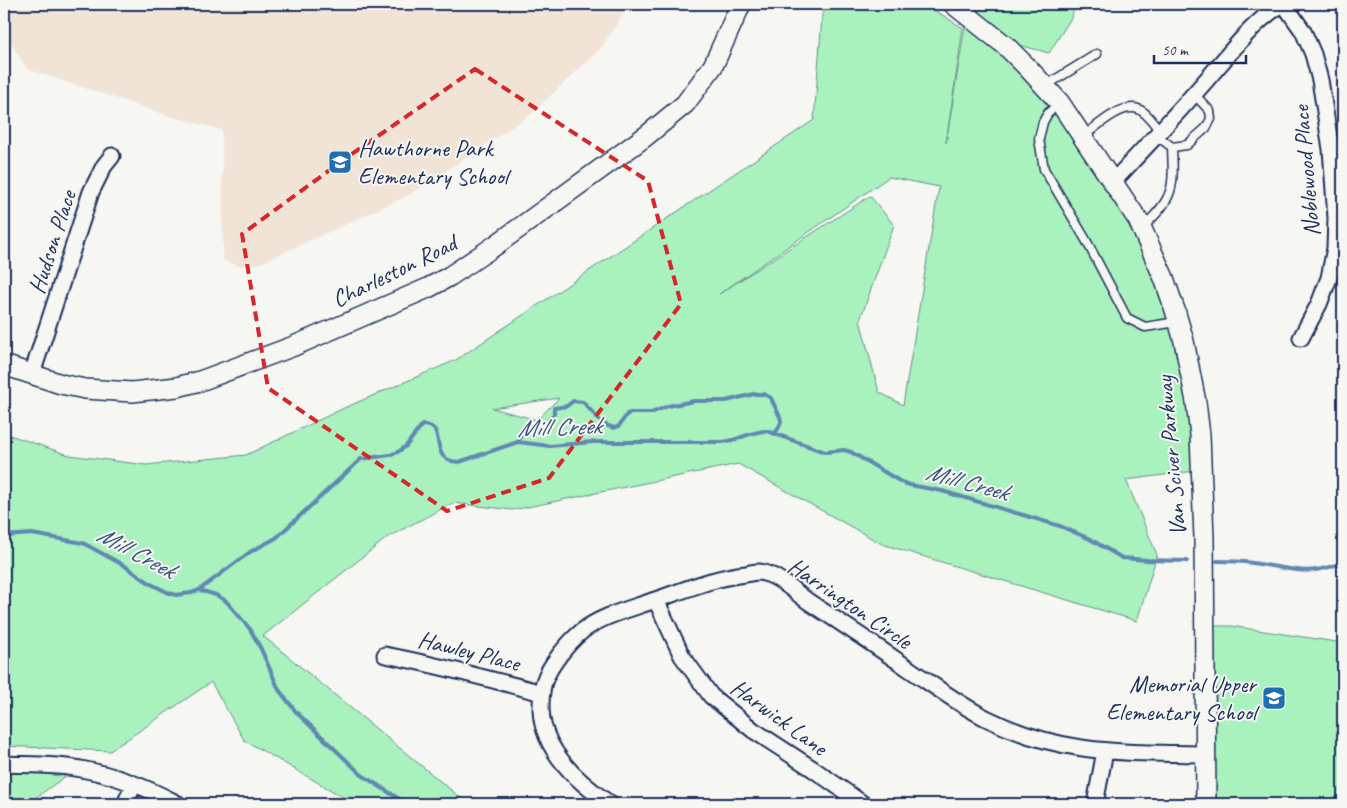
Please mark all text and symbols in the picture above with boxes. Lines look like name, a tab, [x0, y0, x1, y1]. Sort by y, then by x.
scale bar	[1154, 32, 1247, 64]
text: 50 m	[1162, 41, 1189, 60]
street label: Noblewood Place	[1285, 102, 1327, 238]
place label: Hawthorne Park Elementary School	[358, 133, 512, 191]
school or university icon: Hawthorne Park Elementary School	[327, 149, 353, 175]
street label: Hudson Place	[21, 185, 83, 297]
street label: Charleston Road	[327, 226, 464, 314]
street label: Van Sciver Parkway	[1149, 373, 1193, 537]
water label: Mill Creek	[517, 409, 606, 444]
water label: Mill Creek	[922, 456, 1016, 510]
water label: Mill Creek	[91, 518, 185, 588]
street label: Harrington Circle	[782, 551, 919, 657]
street label: Hawley Place	[415, 624, 525, 679]
place label: Memorial Upper Elementary School	[1106, 669, 1260, 727]
street label: Harwick Lane	[725, 672, 835, 763]
school or university icon: Memorial Upper Elementary School	[1261, 685, 1287, 711]

